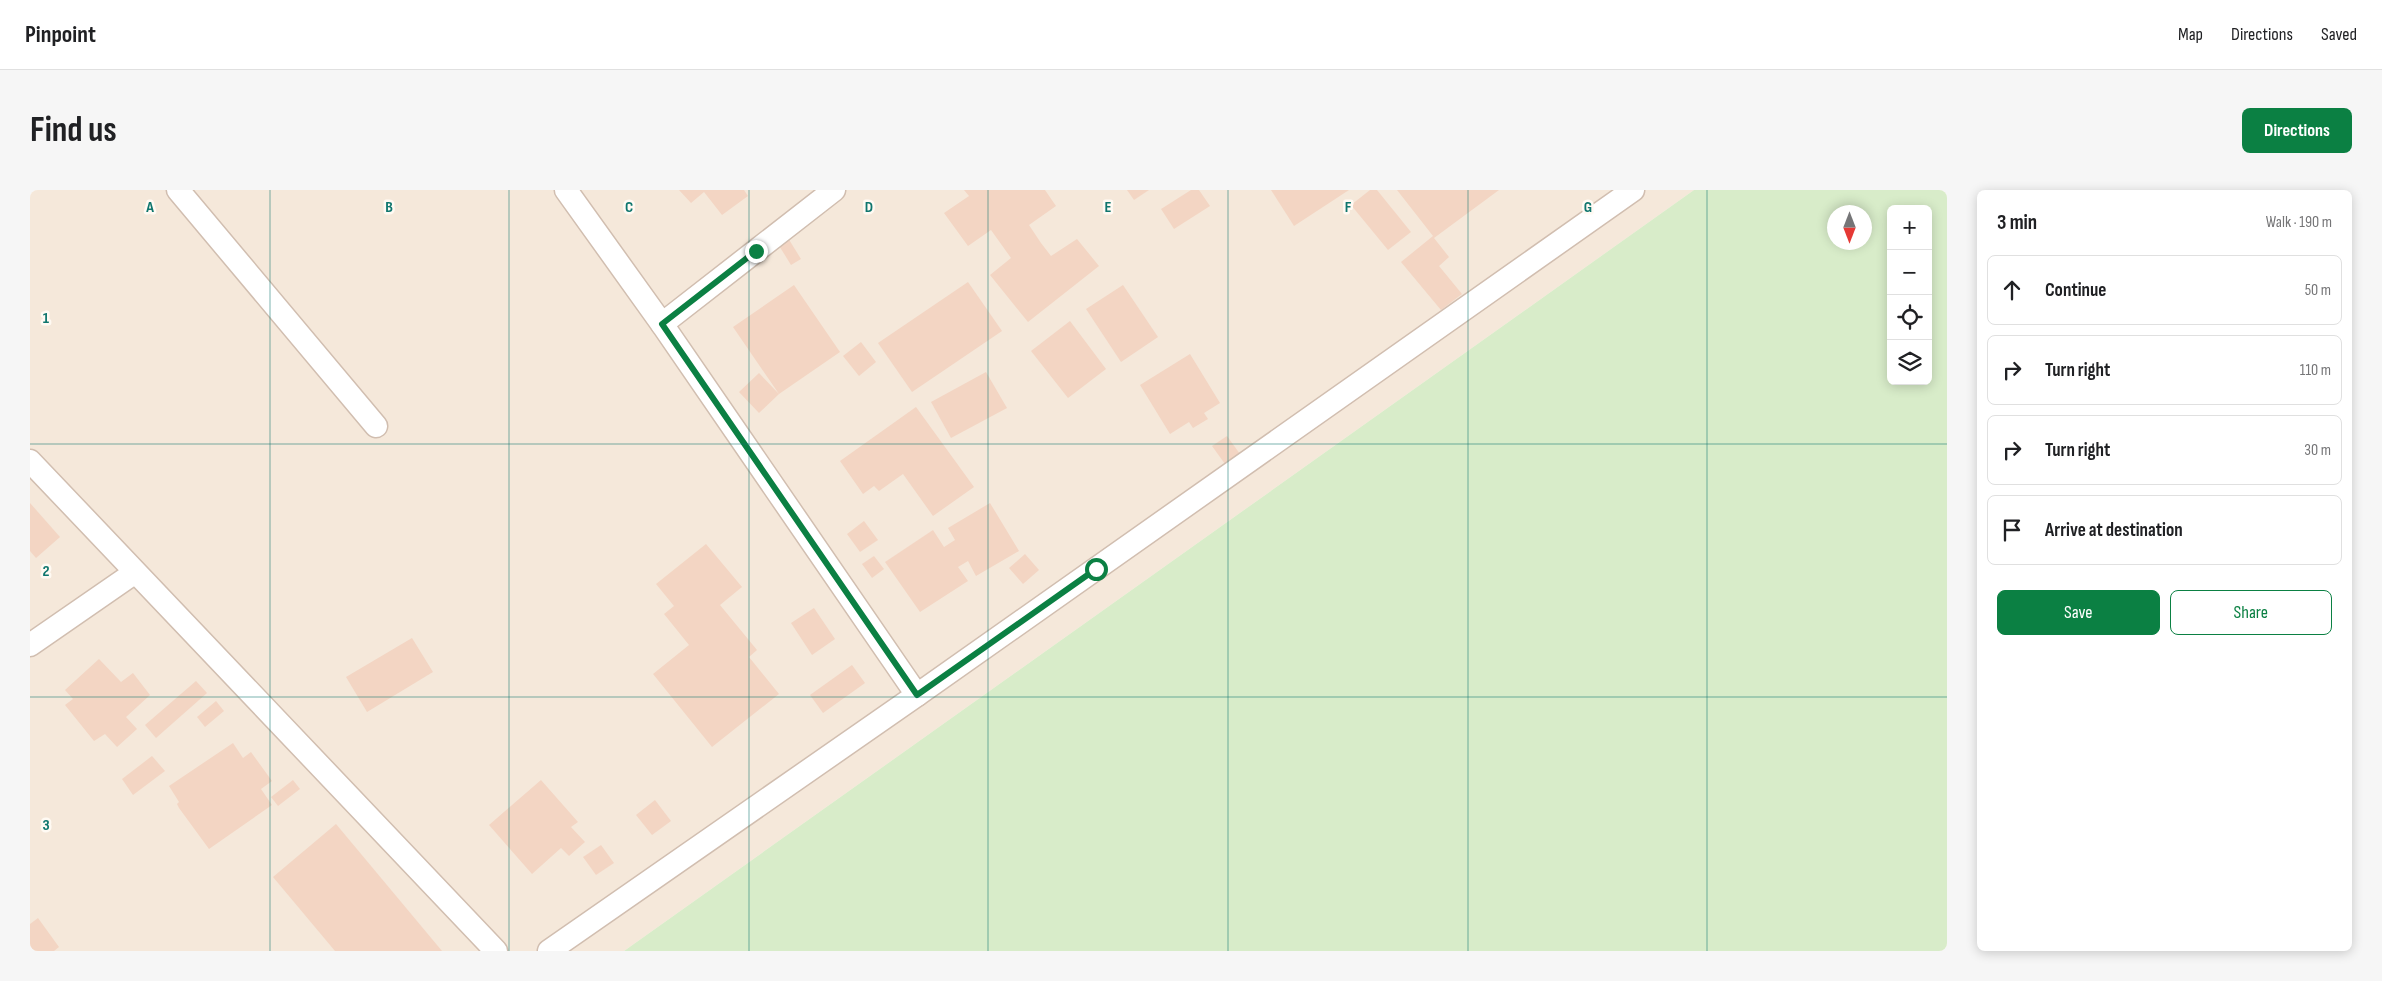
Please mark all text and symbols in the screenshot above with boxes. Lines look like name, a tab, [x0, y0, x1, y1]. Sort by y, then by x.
text: Pinpoint	[25, 20, 96, 49]
text: Map	[2178, 24, 2203, 45]
text: Directions	[2231, 24, 2293, 45]
text: Saved	[2321, 24, 2357, 45]
button: Directions	[2242, 108, 2352, 153]
text: Find us	[30, 109, 117, 152]
text: A	[145, 198, 154, 217]
text: B	[385, 198, 393, 217]
text: C	[625, 198, 633, 217]
text: D	[865, 198, 873, 217]
text: E	[1105, 198, 1112, 217]
text: F	[1345, 198, 1352, 217]
text: G	[1584, 198, 1592, 217]
north arrow	[1827, 205, 1872, 250]
map controls	[1887, 205, 1932, 385]
button: +	[1887, 205, 1932, 250]
text: 3 min	[1997, 210, 2037, 235]
text: Walk · 190 m	[2266, 213, 2332, 232]
route end	[745, 240, 768, 263]
button: −	[1887, 250, 1932, 295]
icon: ahead	[1998, 276, 2026, 304]
text: Continue	[2045, 279, 2106, 302]
text: 50 m	[2305, 281, 2331, 300]
button: locate	[1887, 295, 1932, 340]
text: 1	[43, 309, 50, 328]
button: layers	[1887, 340, 1932, 385]
icon: right	[1998, 356, 2026, 384]
text: Turn right	[2045, 359, 2110, 382]
text: 110 m	[2300, 361, 2331, 380]
icon: right	[1998, 436, 2026, 464]
text: Turn right	[2045, 439, 2110, 462]
text: 30 m	[2304, 441, 2331, 460]
icon: arrive	[1998, 516, 2026, 544]
text: Arrive at destination	[2045, 519, 2183, 542]
route start	[1085, 558, 1108, 581]
text: 2	[42, 562, 50, 581]
button: Save	[1997, 590, 2160, 635]
button: Share	[2170, 590, 2332, 635]
text: 3	[42, 816, 50, 835]

